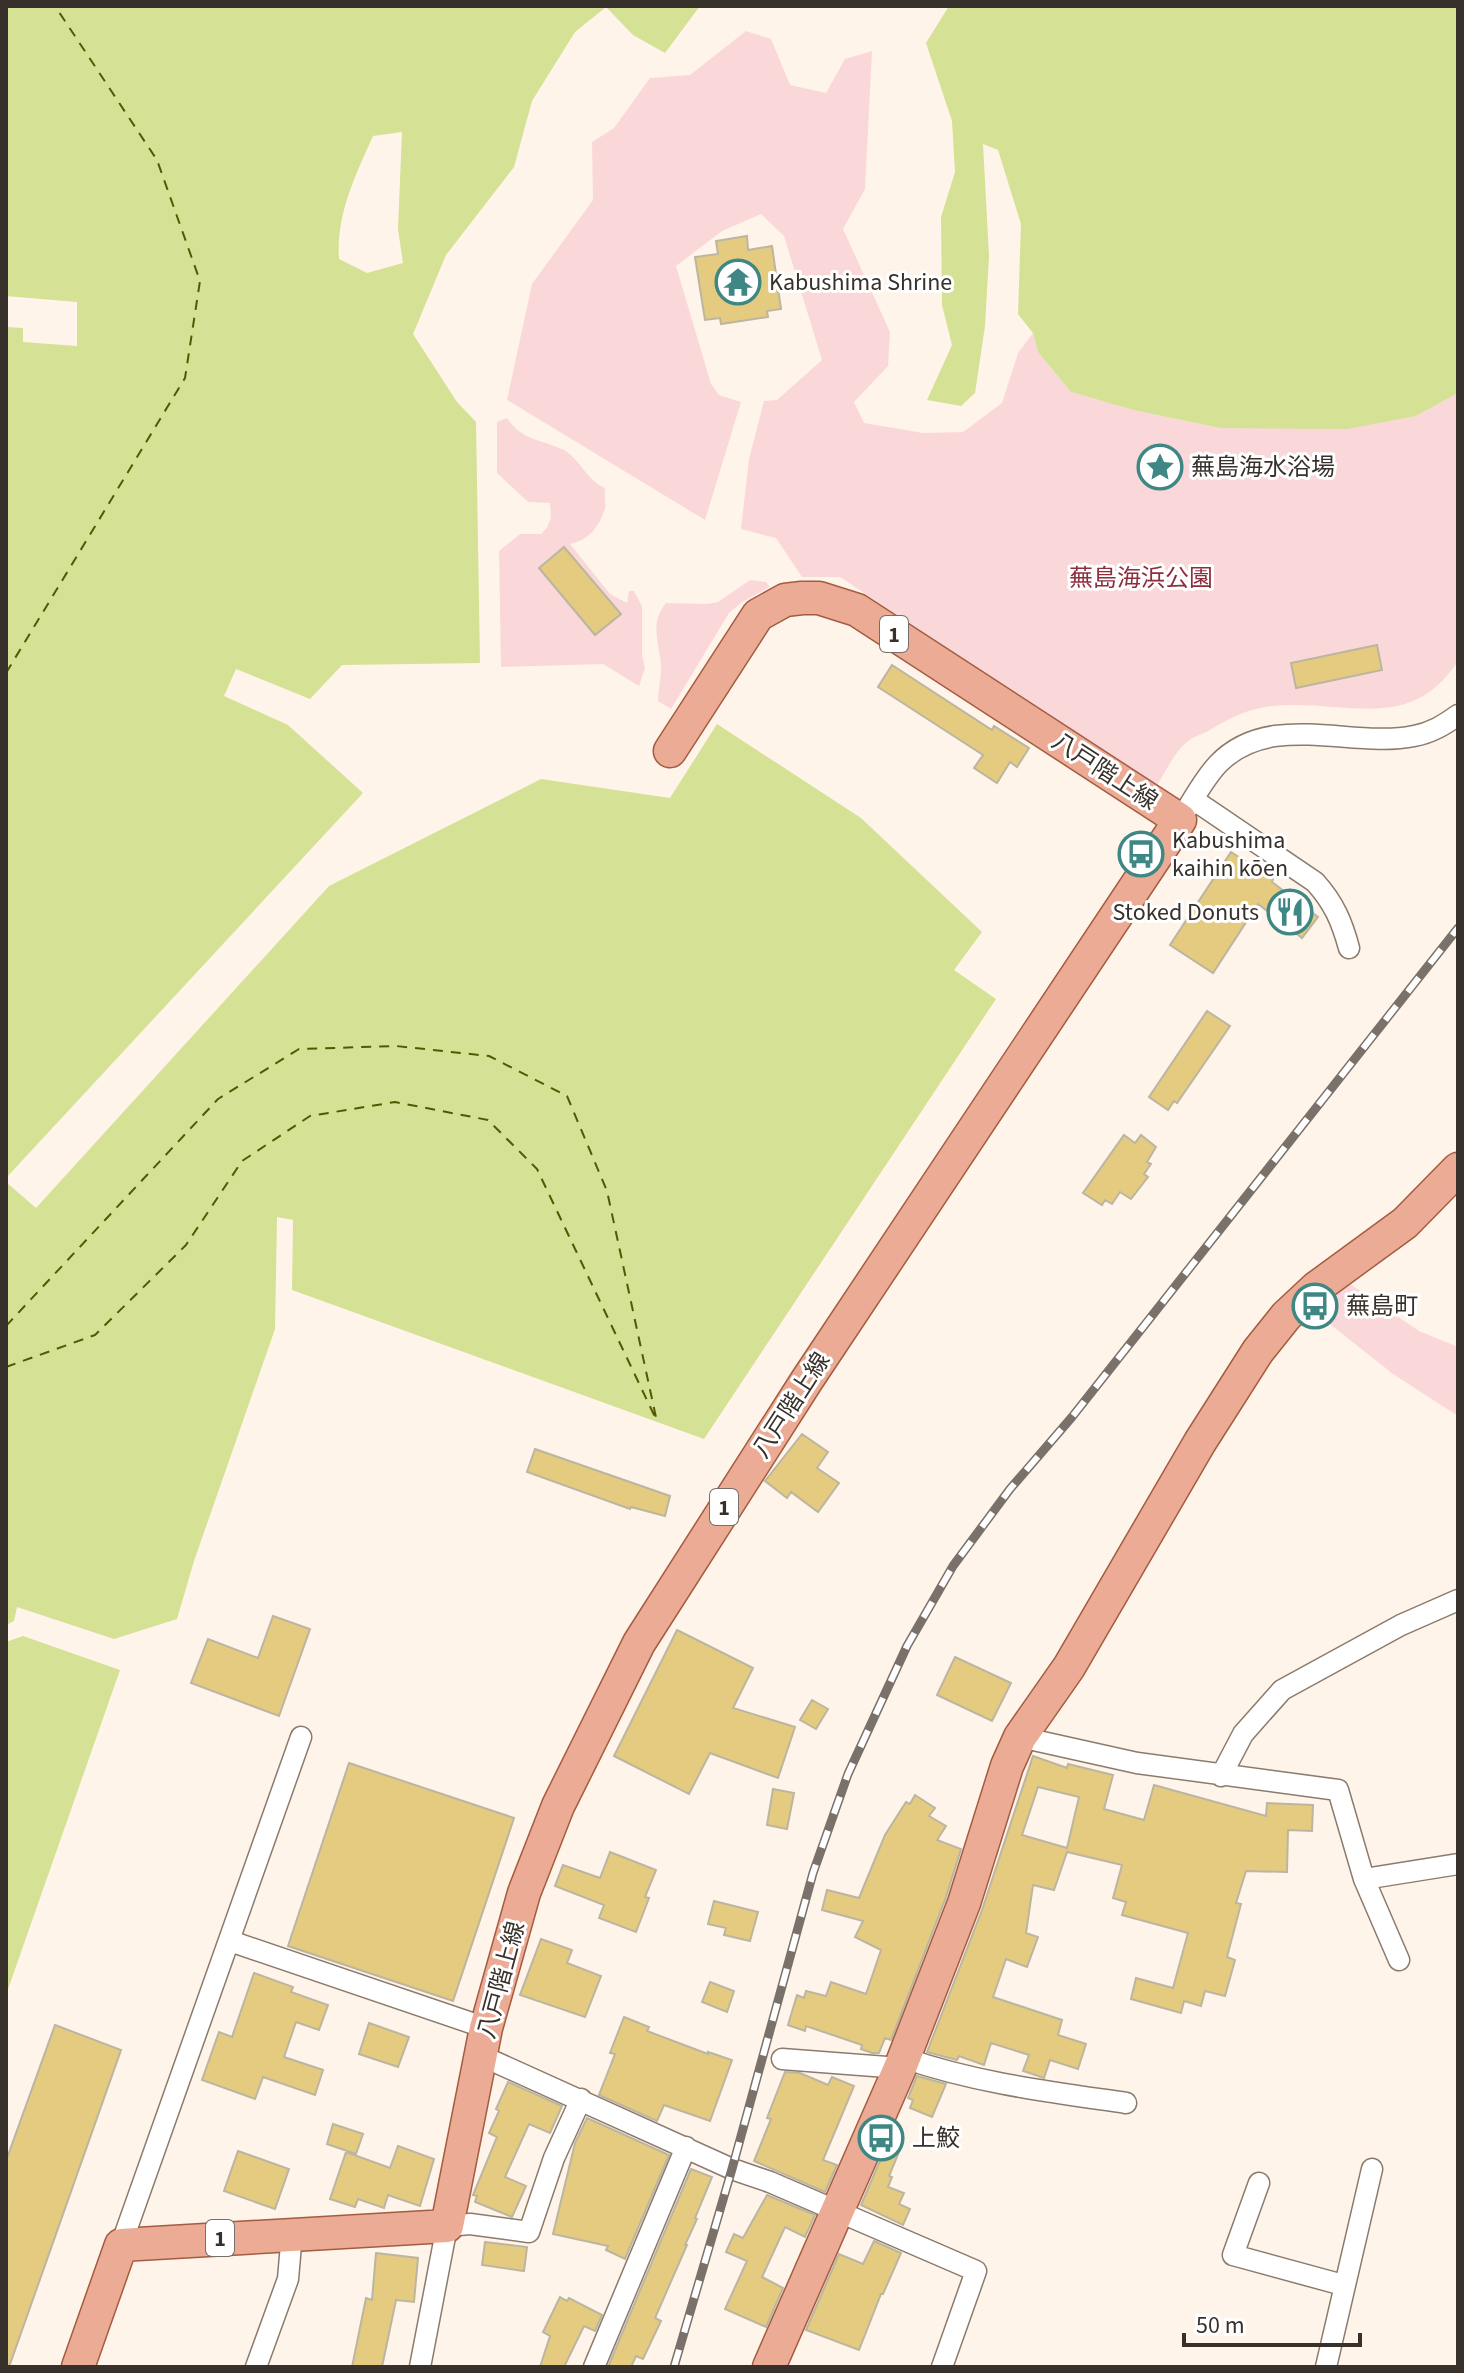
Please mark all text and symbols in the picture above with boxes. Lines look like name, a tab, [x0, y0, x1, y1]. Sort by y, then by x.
temple icon: Kabushima Shrine	[714, 258, 762, 306]
place label: Kabushima Shrine	[769, 265, 952, 300]
place icon: 蕪島海水浴場	[1136, 443, 1184, 491]
place label: 蕪島海水浴場	[1191, 450, 1335, 485]
park label: 蕪島海浜公園	[1069, 561, 1213, 596]
road number: 1	[880, 616, 908, 652]
street label: 八戸階上線	[1045, 724, 1165, 819]
place label: Kabushima kaihin kōen	[1172, 823, 1288, 886]
bus stop icon: Kabushima kaihin kōen	[1117, 830, 1165, 878]
restaurant icon: Stoked Donuts	[1266, 888, 1314, 936]
place label: Stoked Donuts	[1113, 895, 1259, 930]
bus stop icon: 蕪島町	[1291, 1282, 1339, 1330]
place label: 蕪島町	[1346, 1289, 1418, 1324]
street label: 八戸階上線	[744, 1345, 839, 1465]
road number: 1	[710, 1489, 738, 1525]
street label: 八戸階上線	[469, 1918, 534, 2043]
bus stop icon: 上鮫	[857, 2114, 905, 2162]
place label: 上鮫	[912, 2121, 960, 2156]
road number: 1	[206, 2220, 234, 2256]
scale bar	[1184, 2297, 1360, 2347]
text: 50 m	[1196, 2308, 1245, 2343]

